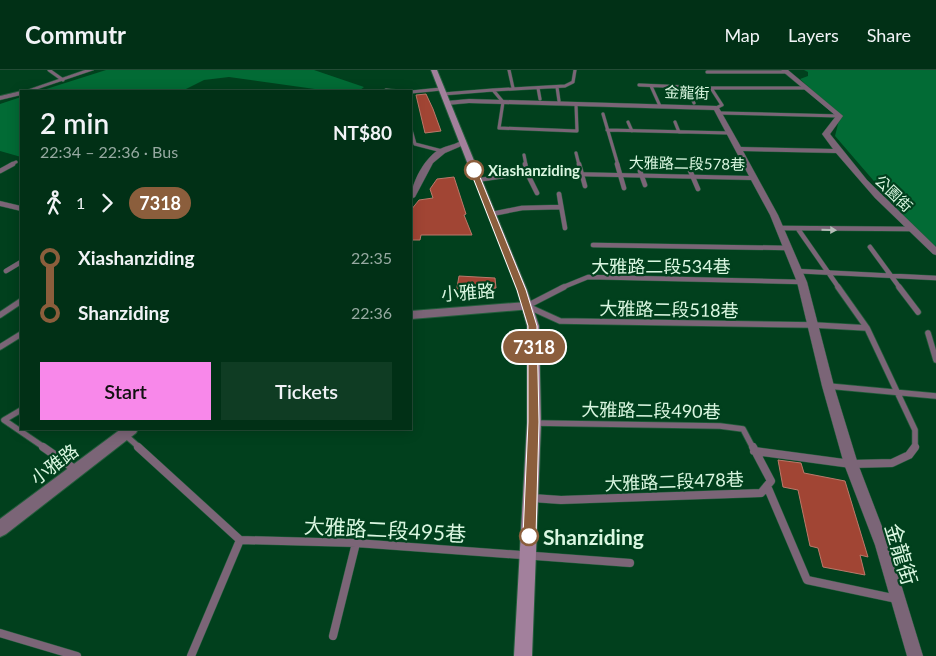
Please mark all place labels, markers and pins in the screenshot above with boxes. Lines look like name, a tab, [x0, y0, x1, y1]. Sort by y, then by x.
marker: Xiashanziding	[464, 160, 484, 180]
place label: Xiashanziding	[488, 161, 580, 179]
place label: Shanziding	[543, 524, 644, 549]
marker: Shanziding	[519, 526, 539, 546]

